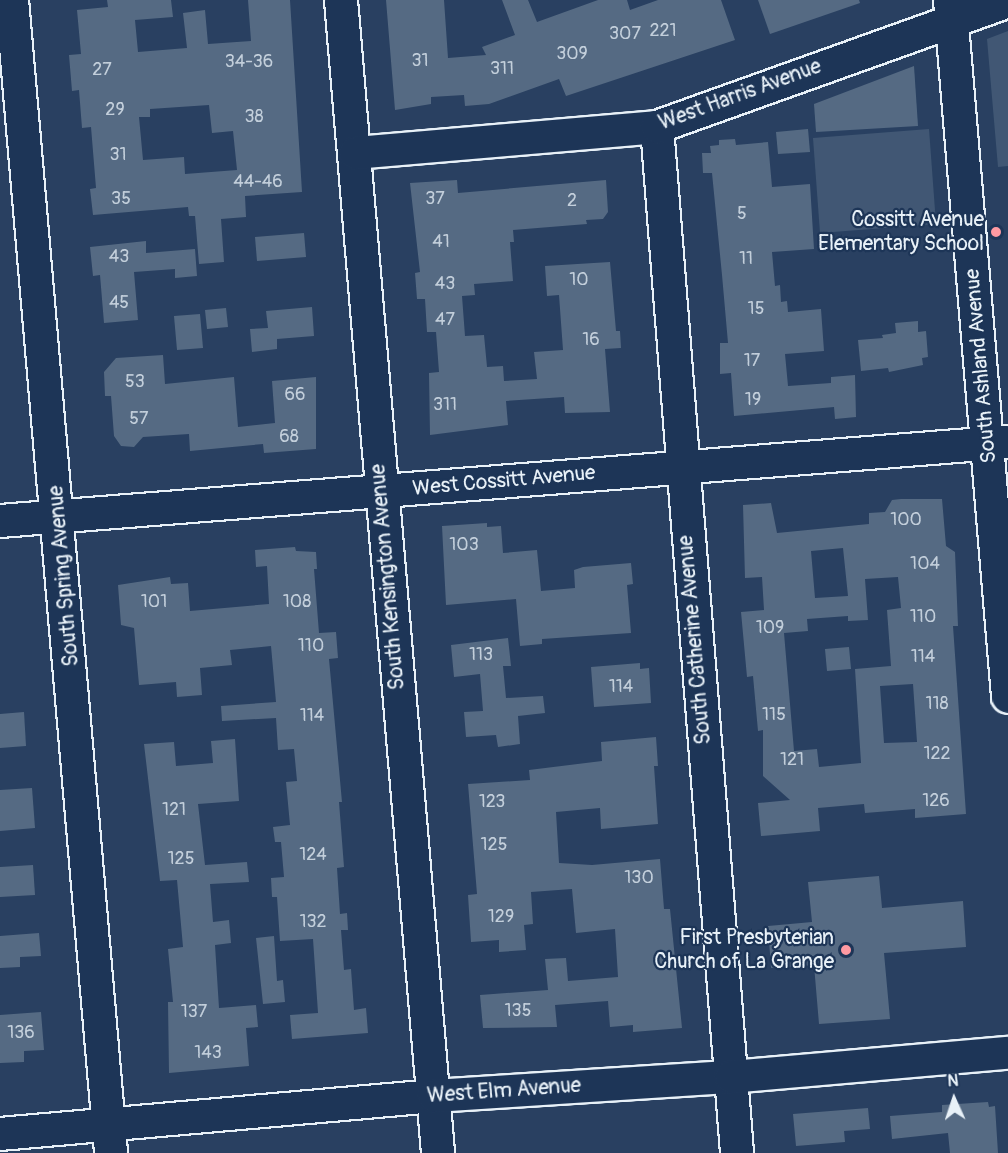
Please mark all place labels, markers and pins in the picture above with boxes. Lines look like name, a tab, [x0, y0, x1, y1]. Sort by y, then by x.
place label: Cossitt Avenue Elementary School	[818, 207, 984, 257]
marker: Cossitt Avenue Elementary School	[989, 225, 1003, 239]
place label: First Presbyterian Church of La Grange	[654, 925, 834, 975]
marker: First Presbyterian Church of La Grange	[839, 943, 853, 957]

